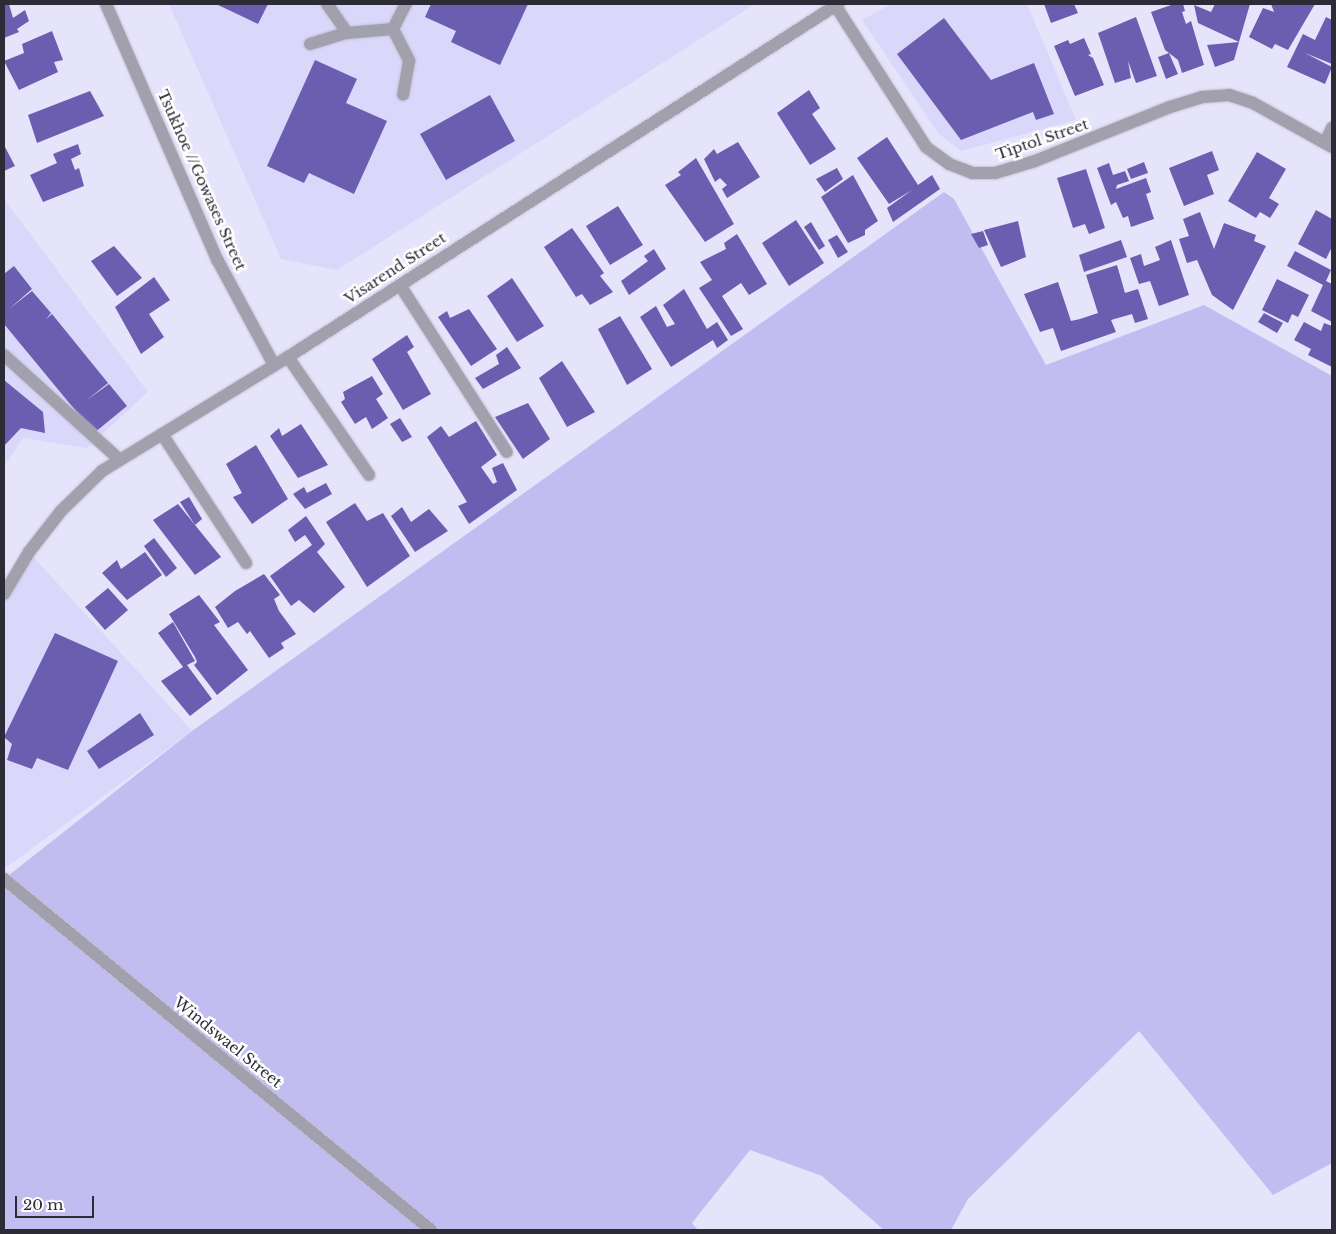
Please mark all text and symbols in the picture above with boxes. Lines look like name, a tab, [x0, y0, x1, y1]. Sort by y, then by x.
street label: Tsukhoe //Gowases Street	[154, 87, 250, 273]
street label: Tiptol Street	[993, 115, 1091, 163]
street label: Visarend Street	[341, 229, 449, 307]
street label: Windswael Street	[170, 993, 286, 1091]
scale bar	[18, 1186, 96, 1218]
text: 20 m	[23, 1195, 63, 1214]

